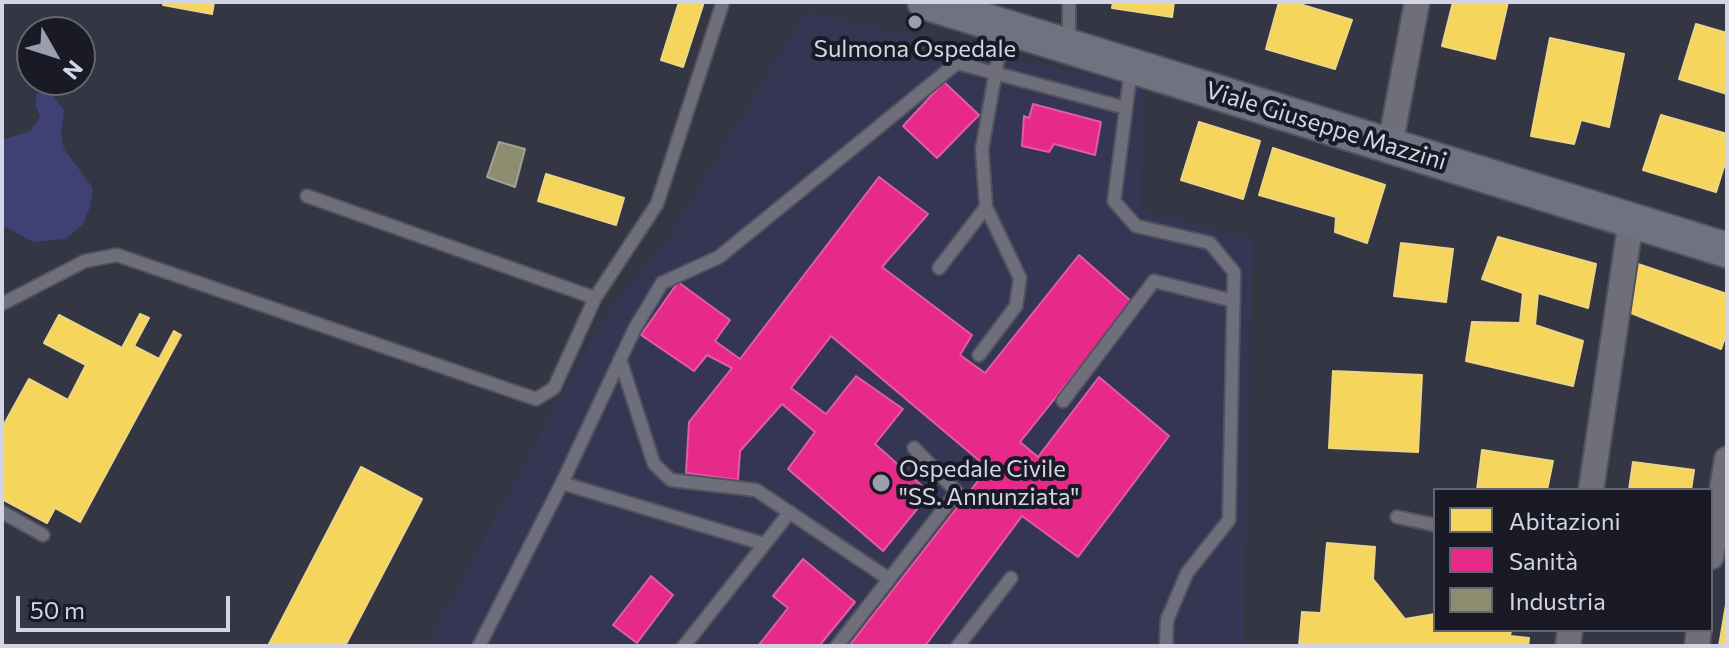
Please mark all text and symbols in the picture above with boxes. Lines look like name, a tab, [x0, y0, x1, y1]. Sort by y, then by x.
marker: Sulmona Ospedale	[906, 13, 924, 31]
north arrow	[16, 16, 96, 96]
place label: Sulmona Ospedale	[814, 35, 1016, 63]
text: N	[58, 55, 89, 85]
street label: Viale Giuseppe Mazzini	[1202, 76, 1450, 176]
place label: Ospedale Civile "SS. Annunziata"	[899, 455, 1080, 511]
marker: Ospedale Civile "SS. Annunziata"	[870, 472, 892, 494]
legend	[1433, 488, 1713, 632]
text: Abitazioni	[1509, 506, 1621, 535]
text: Sanità	[1509, 546, 1578, 575]
scale bar	[20, 580, 234, 630]
text: Industria	[1509, 586, 1606, 615]
text: 50 m	[30, 595, 85, 624]

